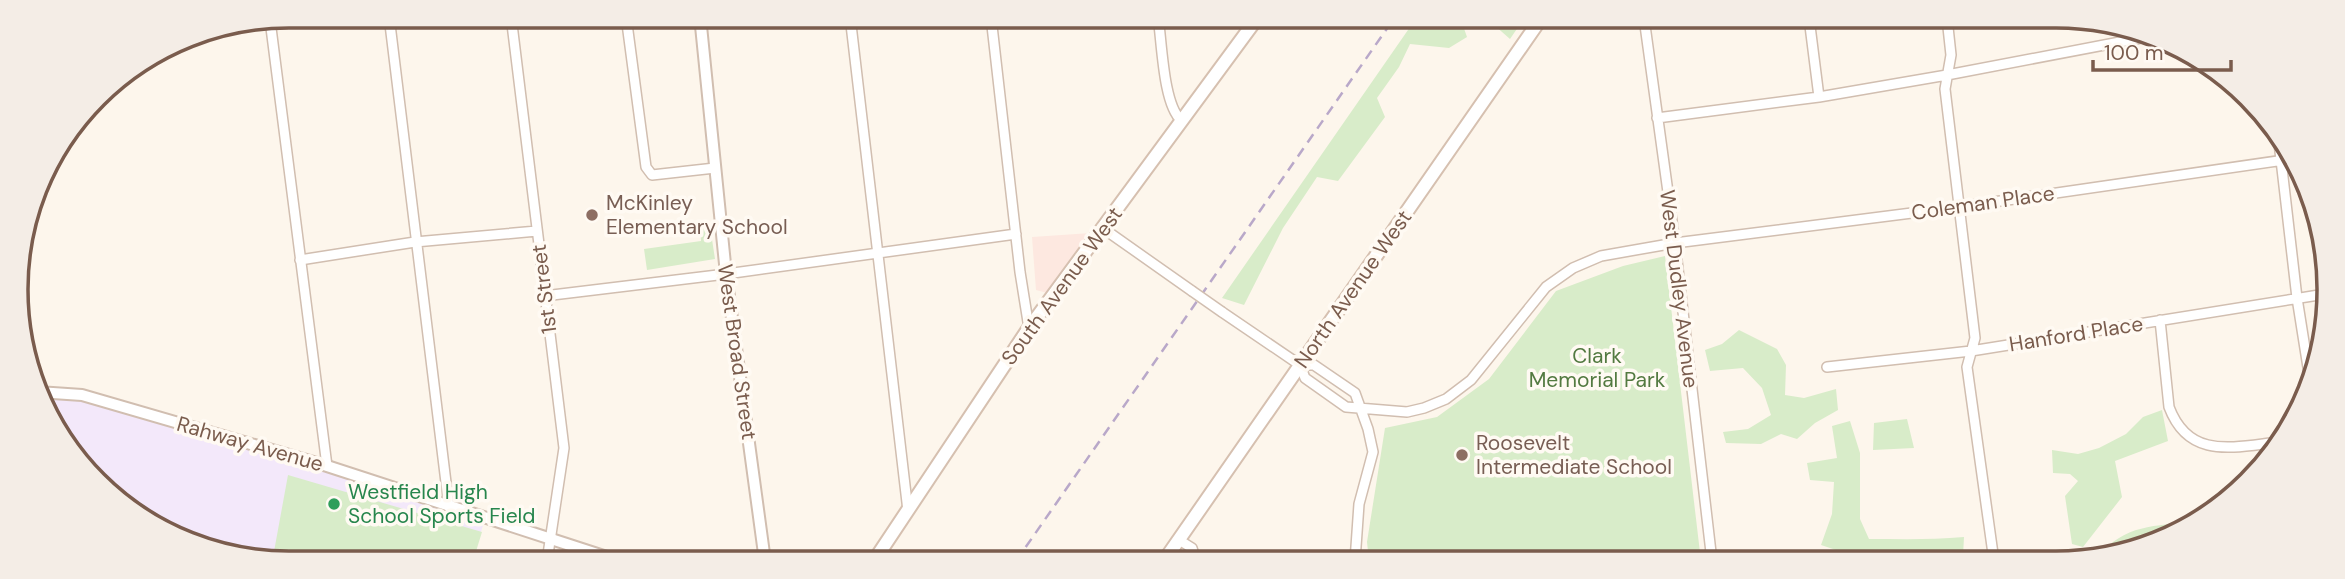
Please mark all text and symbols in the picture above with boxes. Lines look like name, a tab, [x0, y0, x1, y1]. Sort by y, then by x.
scale bar	[2093, 28, 2231, 72]
text: 100 m	[2104, 39, 2164, 67]
street label: Coleman Place	[1910, 179, 2056, 227]
street label: West Dudley Avenue	[1653, 188, 1705, 390]
place label: McKinley Elementary School	[606, 189, 788, 241]
street label: South Avenue West	[995, 201, 1129, 371]
street label: North Avenue West	[1288, 204, 1418, 374]
marker: McKinley Elementary School	[584, 207, 600, 223]
street label: 1st Street	[525, 243, 563, 335]
street label: West Broad Street	[711, 262, 763, 442]
street label: Hanford Place	[2007, 310, 2145, 358]
park label: Clark Memorial Park	[1529, 342, 1666, 394]
street label: Rahway Avenue	[174, 410, 327, 478]
place label: Roosevelt Intermediate School	[1476, 429, 1672, 481]
marker: Roosevelt Intermediate School	[1454, 447, 1470, 463]
place label: Westfield High School Sports Field	[348, 478, 535, 530]
marker: Westfield High School Sports Field	[326, 496, 342, 512]

